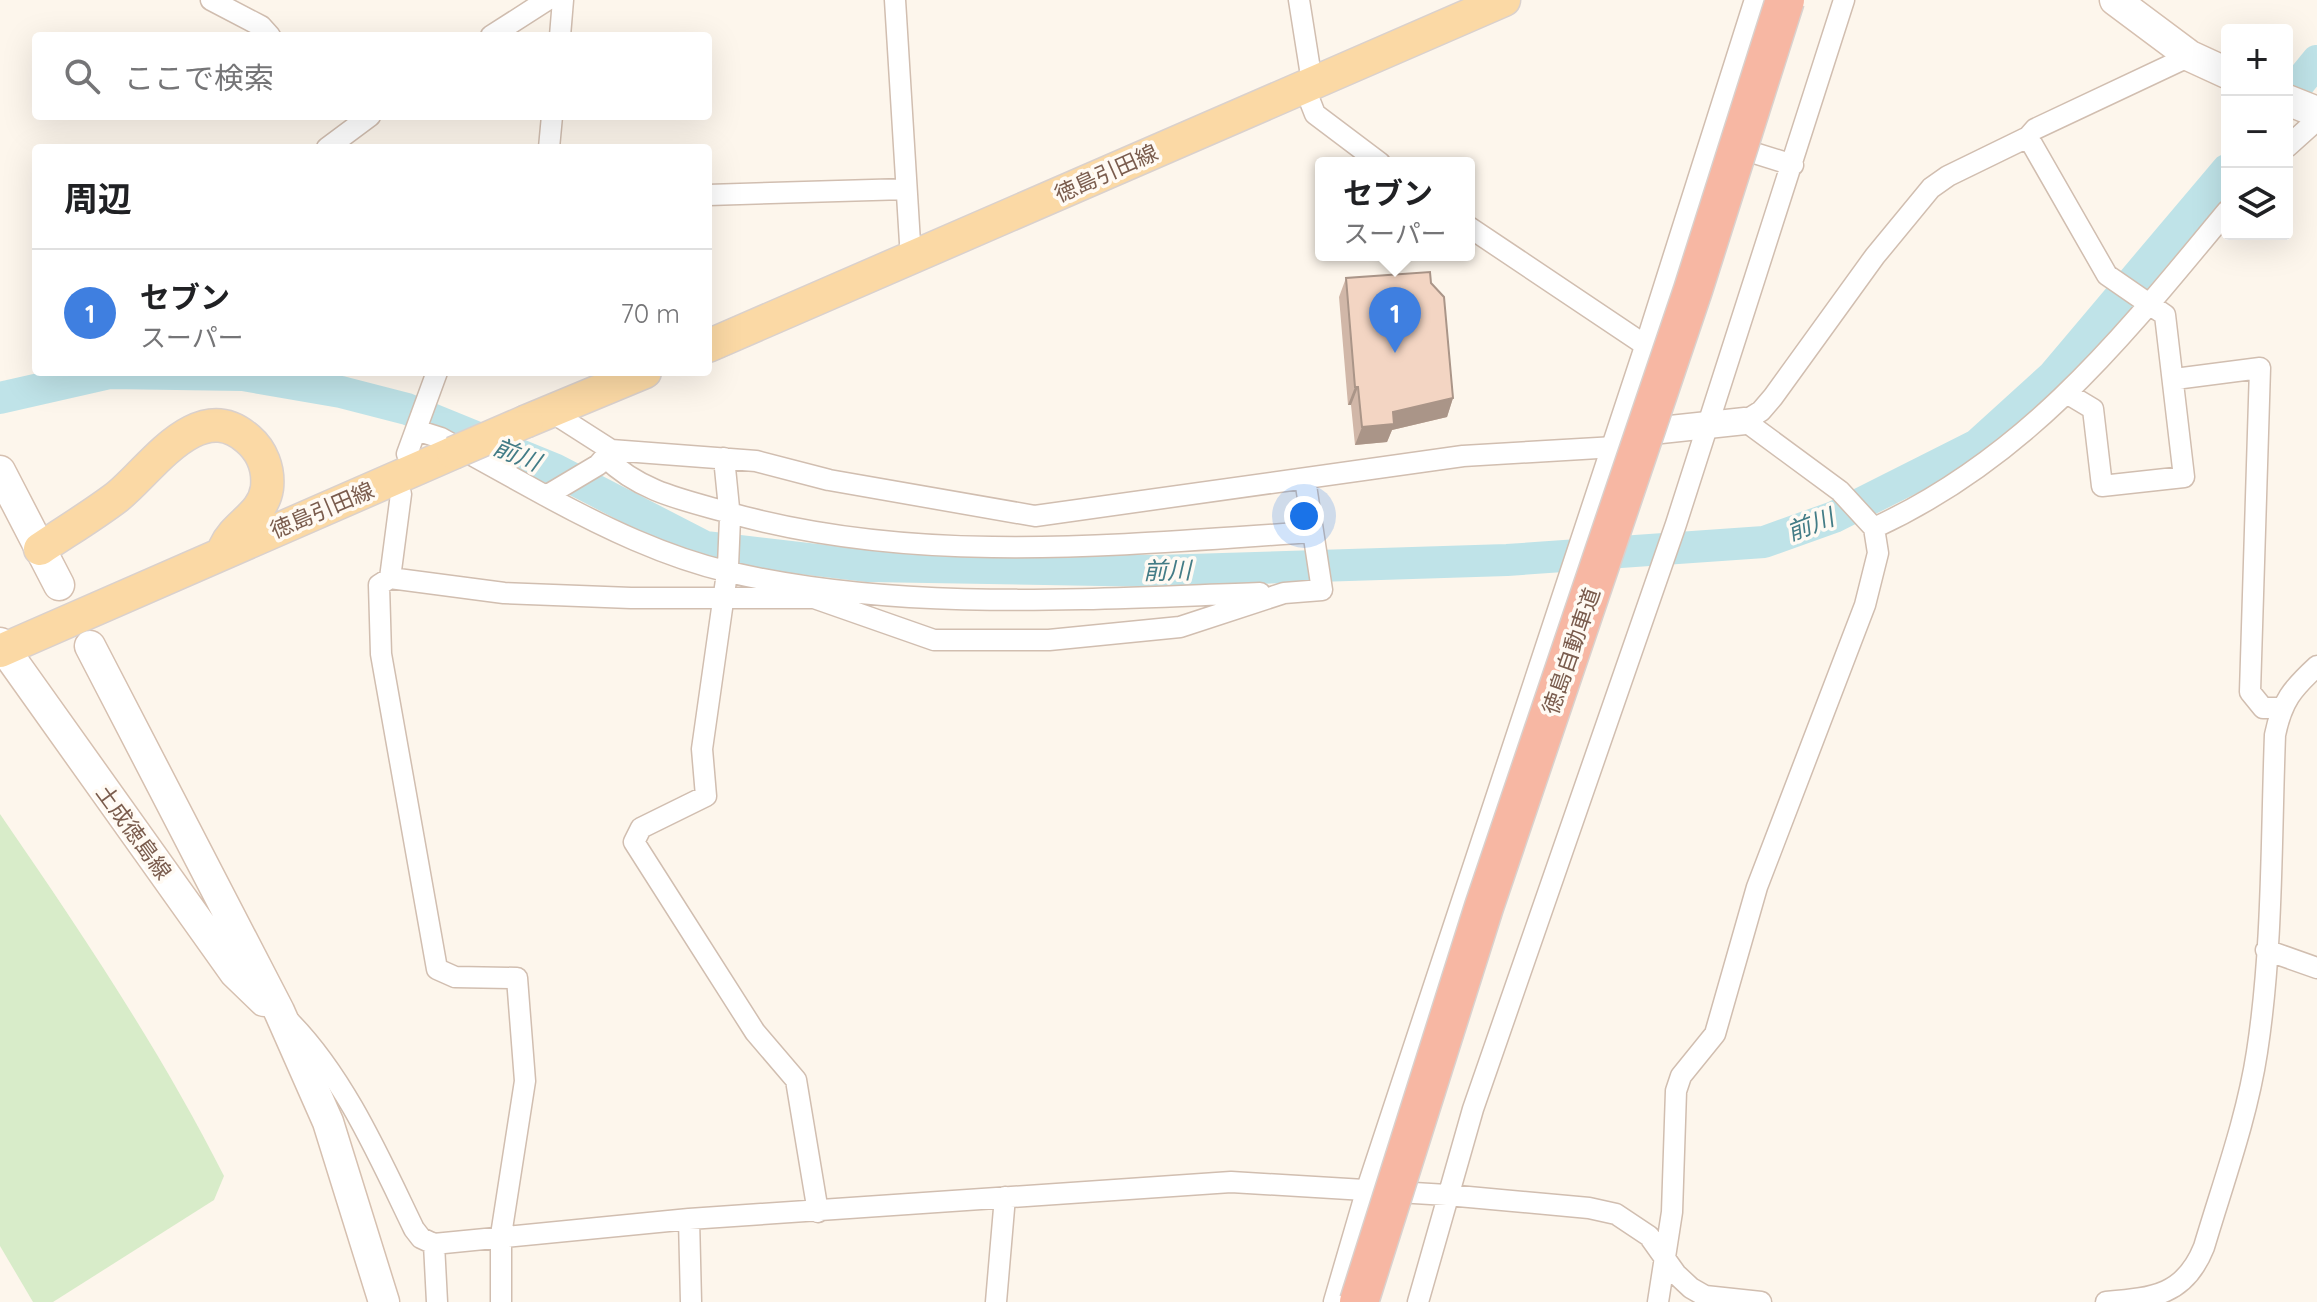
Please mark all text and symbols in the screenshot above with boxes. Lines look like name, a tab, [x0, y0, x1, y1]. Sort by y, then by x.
map controls	[2221, 24, 2293, 240]
button: +	[2221, 24, 2293, 96]
search box	[32, 32, 712, 120]
icon: search	[60, 54, 104, 98]
text: ここで検索	[124, 59, 274, 97]
button: −	[2221, 96, 2293, 168]
street label: 徳島引田線	[1050, 138, 1162, 208]
popup	[1315, 157, 1475, 261]
button: layers	[2221, 168, 2293, 240]
text: セブン	[1343, 174, 1433, 212]
text: 周辺	[64, 177, 132, 220]
text: スーパー	[1343, 217, 1447, 250]
text: セブン	[140, 278, 230, 316]
pin: 1	[1369, 287, 1421, 353]
text: 1	[85, 297, 95, 330]
text: 70 m	[620, 297, 680, 330]
text: スーパー	[140, 321, 244, 354]
water label: 前川	[489, 431, 548, 478]
street label: 徳島引田線	[266, 476, 378, 544]
your location	[1284, 496, 1324, 536]
water label: 前川	[1782, 500, 1841, 547]
water label: 前川	[1143, 555, 1194, 585]
street label: 徳島自動車道	[1536, 584, 1606, 718]
street label: 土成徳島線	[90, 779, 178, 885]

